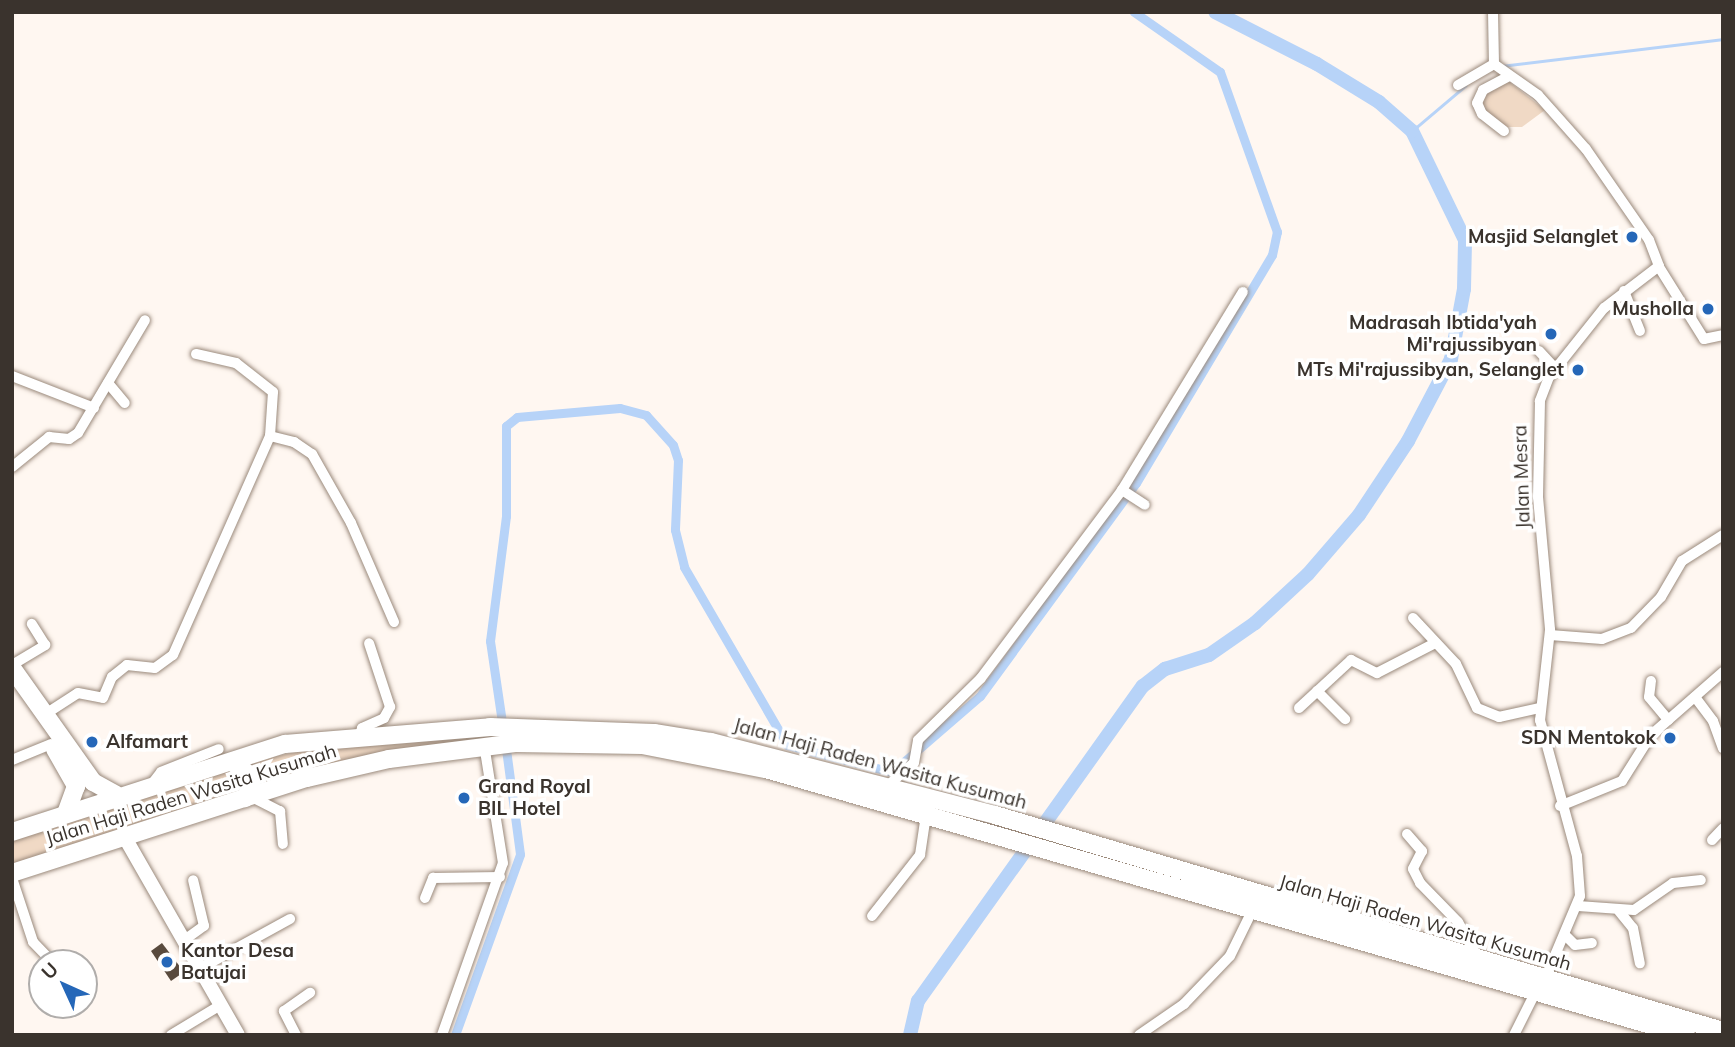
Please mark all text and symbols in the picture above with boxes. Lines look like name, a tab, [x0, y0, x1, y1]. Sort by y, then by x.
place label: Masjid Selanglet	[1468, 226, 1618, 248]
marker: Masjid Selanglet	[1624, 229, 1640, 245]
place label: Musholla	[1612, 298, 1694, 320]
marker: Musholla	[1700, 301, 1716, 317]
place label: Madrasah Ibtida'yah Mi'rajussibyan	[1349, 312, 1537, 356]
marker: Madrasah Ibtida'yah Mi'rajussibyan	[1543, 326, 1559, 342]
place label: MTs Mi'rajussibyan, Selanglet	[1297, 359, 1564, 381]
marker: MTs Mi'rajussibyan, Selanglet	[1570, 362, 1586, 378]
street label: Jalan Mesra	[1509, 425, 1535, 529]
street label: Jalan Haji Raden Wasita Kusumah	[731, 714, 1029, 814]
place label: SDN Mentokok	[1521, 727, 1656, 749]
marker: SDN Mentokok	[1662, 730, 1678, 746]
place label: Alfamart	[106, 731, 188, 753]
marker: Alfamart	[84, 734, 100, 750]
street label: Jalan Haji Raden Wasita Kusumah	[43, 740, 339, 850]
place label: Grand Royal BIL Hotel	[478, 776, 591, 820]
marker: Grand Royal BIL Hotel	[456, 790, 472, 806]
street label: Jalan Haji Raden Wasita Kusumah	[1276, 870, 1574, 976]
place label: Kantor Desa Batujai	[181, 940, 294, 984]
north arrow	[28, 949, 98, 1019]
marker: Kantor Desa Batujai	[159, 954, 175, 970]
text: U	[36, 957, 63, 984]

